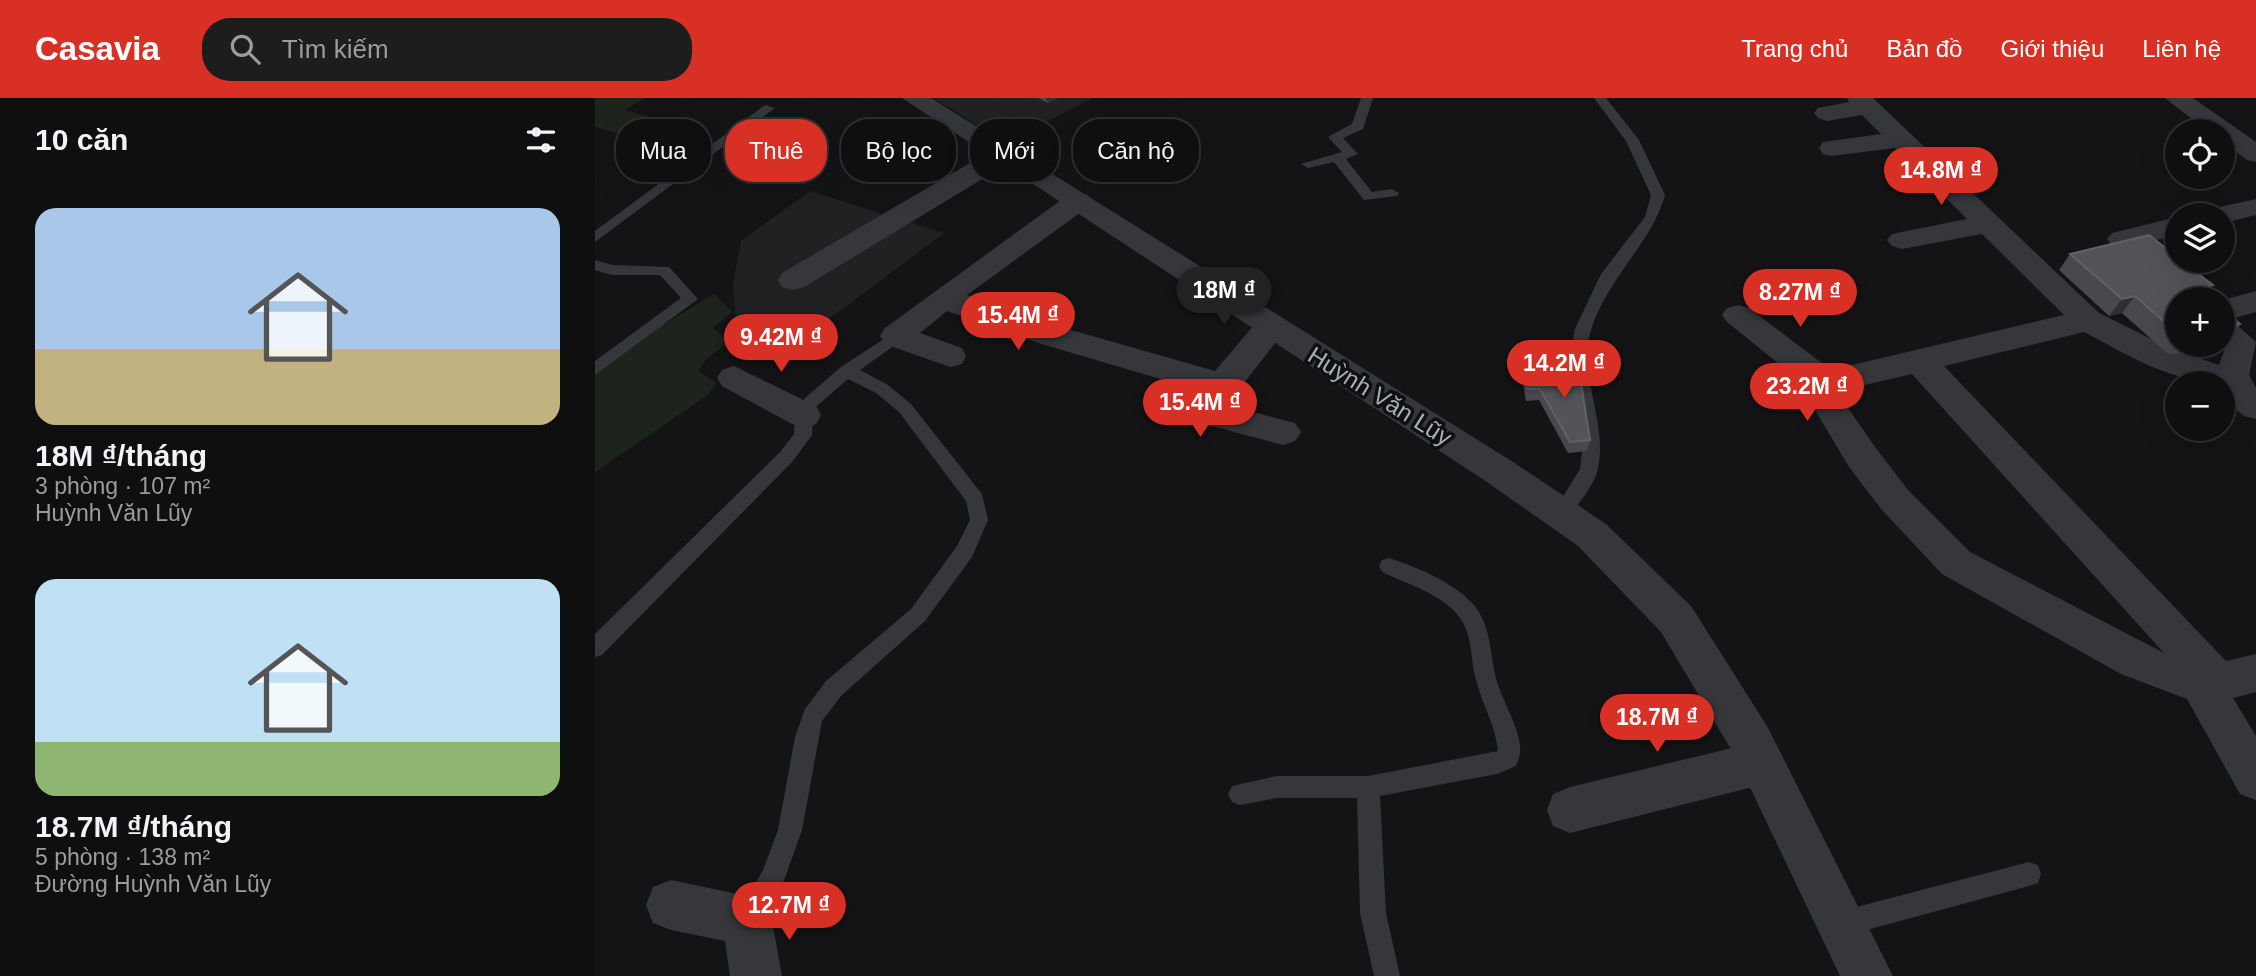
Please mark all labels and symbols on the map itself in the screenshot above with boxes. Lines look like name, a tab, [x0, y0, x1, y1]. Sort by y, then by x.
pin: 14.8M ₫	[1876, 148, 2006, 207]
pin: 18M ₫	[1175, 268, 1273, 327]
pin: 8.27M ₫	[1735, 270, 1865, 329]
pin: 15.4M ₫	[953, 292, 1083, 352]
pin: 9.42M ₫	[716, 314, 846, 374]
street label: Huỳnh Văn Lũy	[1303, 341, 1457, 451]
pin: 14.2M ₫	[1499, 341, 1629, 400]
pin: 23.2M ₫	[1742, 364, 1872, 423]
pin: 15.4M ₫	[1135, 380, 1265, 439]
pin: 18.7M ₫	[1592, 694, 1722, 754]
pin: 12.7M ₫	[724, 882, 854, 942]

